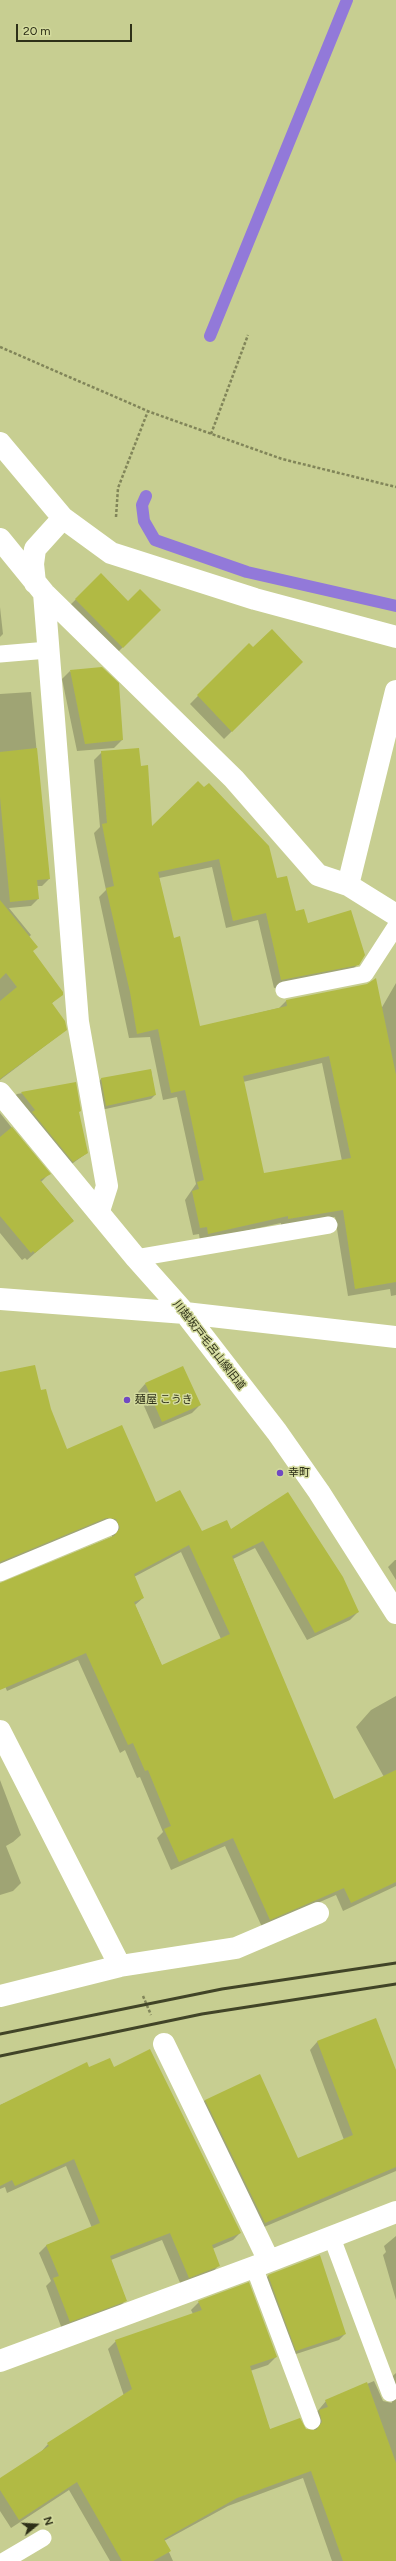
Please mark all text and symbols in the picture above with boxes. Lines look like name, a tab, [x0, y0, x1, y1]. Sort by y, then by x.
scale bar	[18, 16, 134, 42]
text: 20 m	[23, 24, 51, 38]
street label: 川越坂戸毛呂山線旧道	[170, 1298, 248, 1392]
place label: 麺屋 こうき	[135, 1393, 193, 1407]
marker: 麺屋 こうき	[122, 1395, 132, 1405]
place label: 幸町	[288, 1466, 310, 1480]
marker: 幸町	[275, 1468, 285, 1478]
north arrow	[16, 2505, 56, 2545]
text: N	[40, 2515, 55, 2527]

